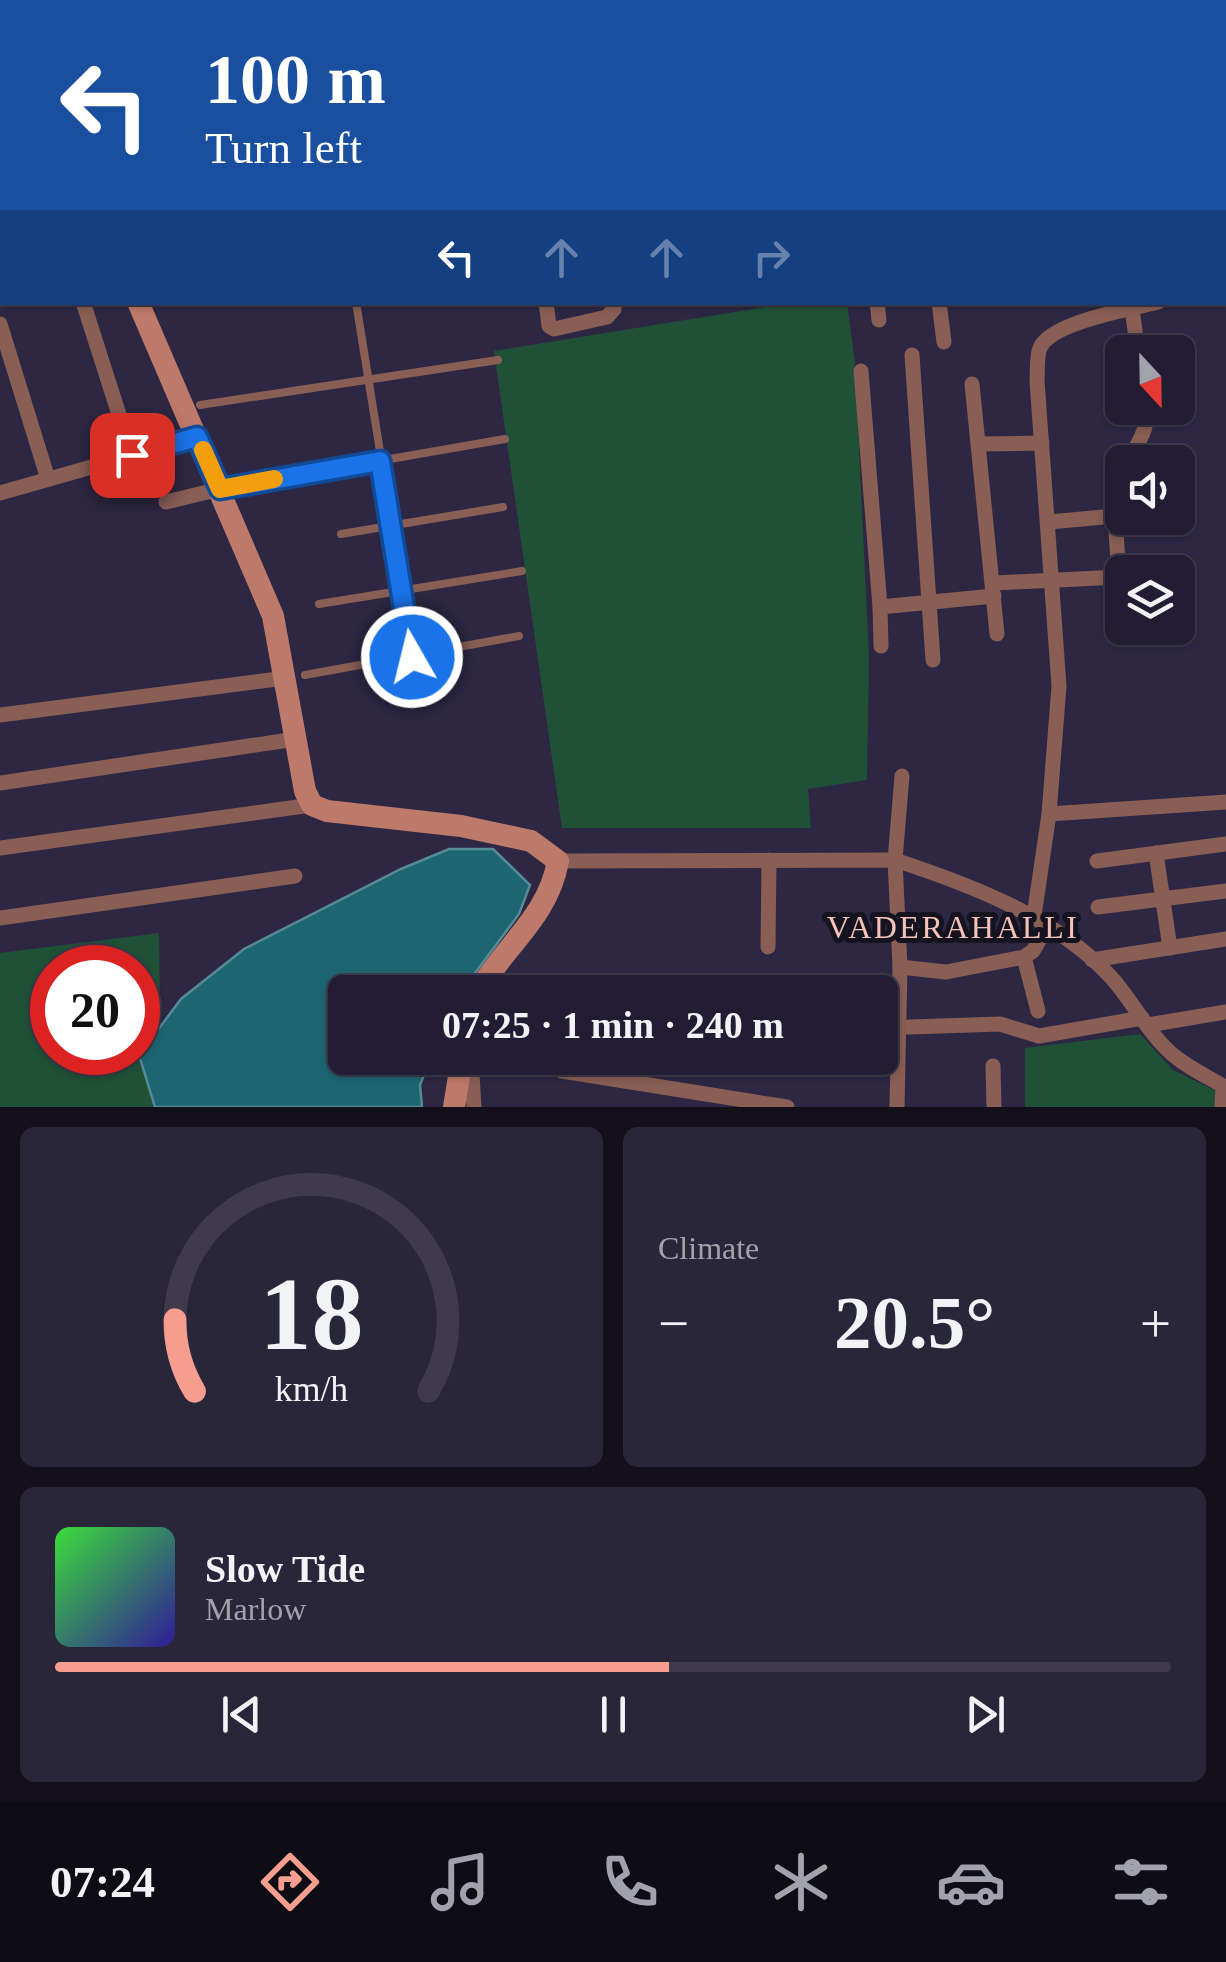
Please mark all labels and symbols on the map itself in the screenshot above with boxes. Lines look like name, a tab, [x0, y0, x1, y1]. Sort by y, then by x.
north arrow	[1105, 335, 1195, 425]
pin	[90, 413, 175, 498]
position arrow	[360, 605, 464, 709]
district label: VADERAHALLI	[827, 909, 1079, 945]
speed limit sign: 20	[30, 945, 160, 1075]

